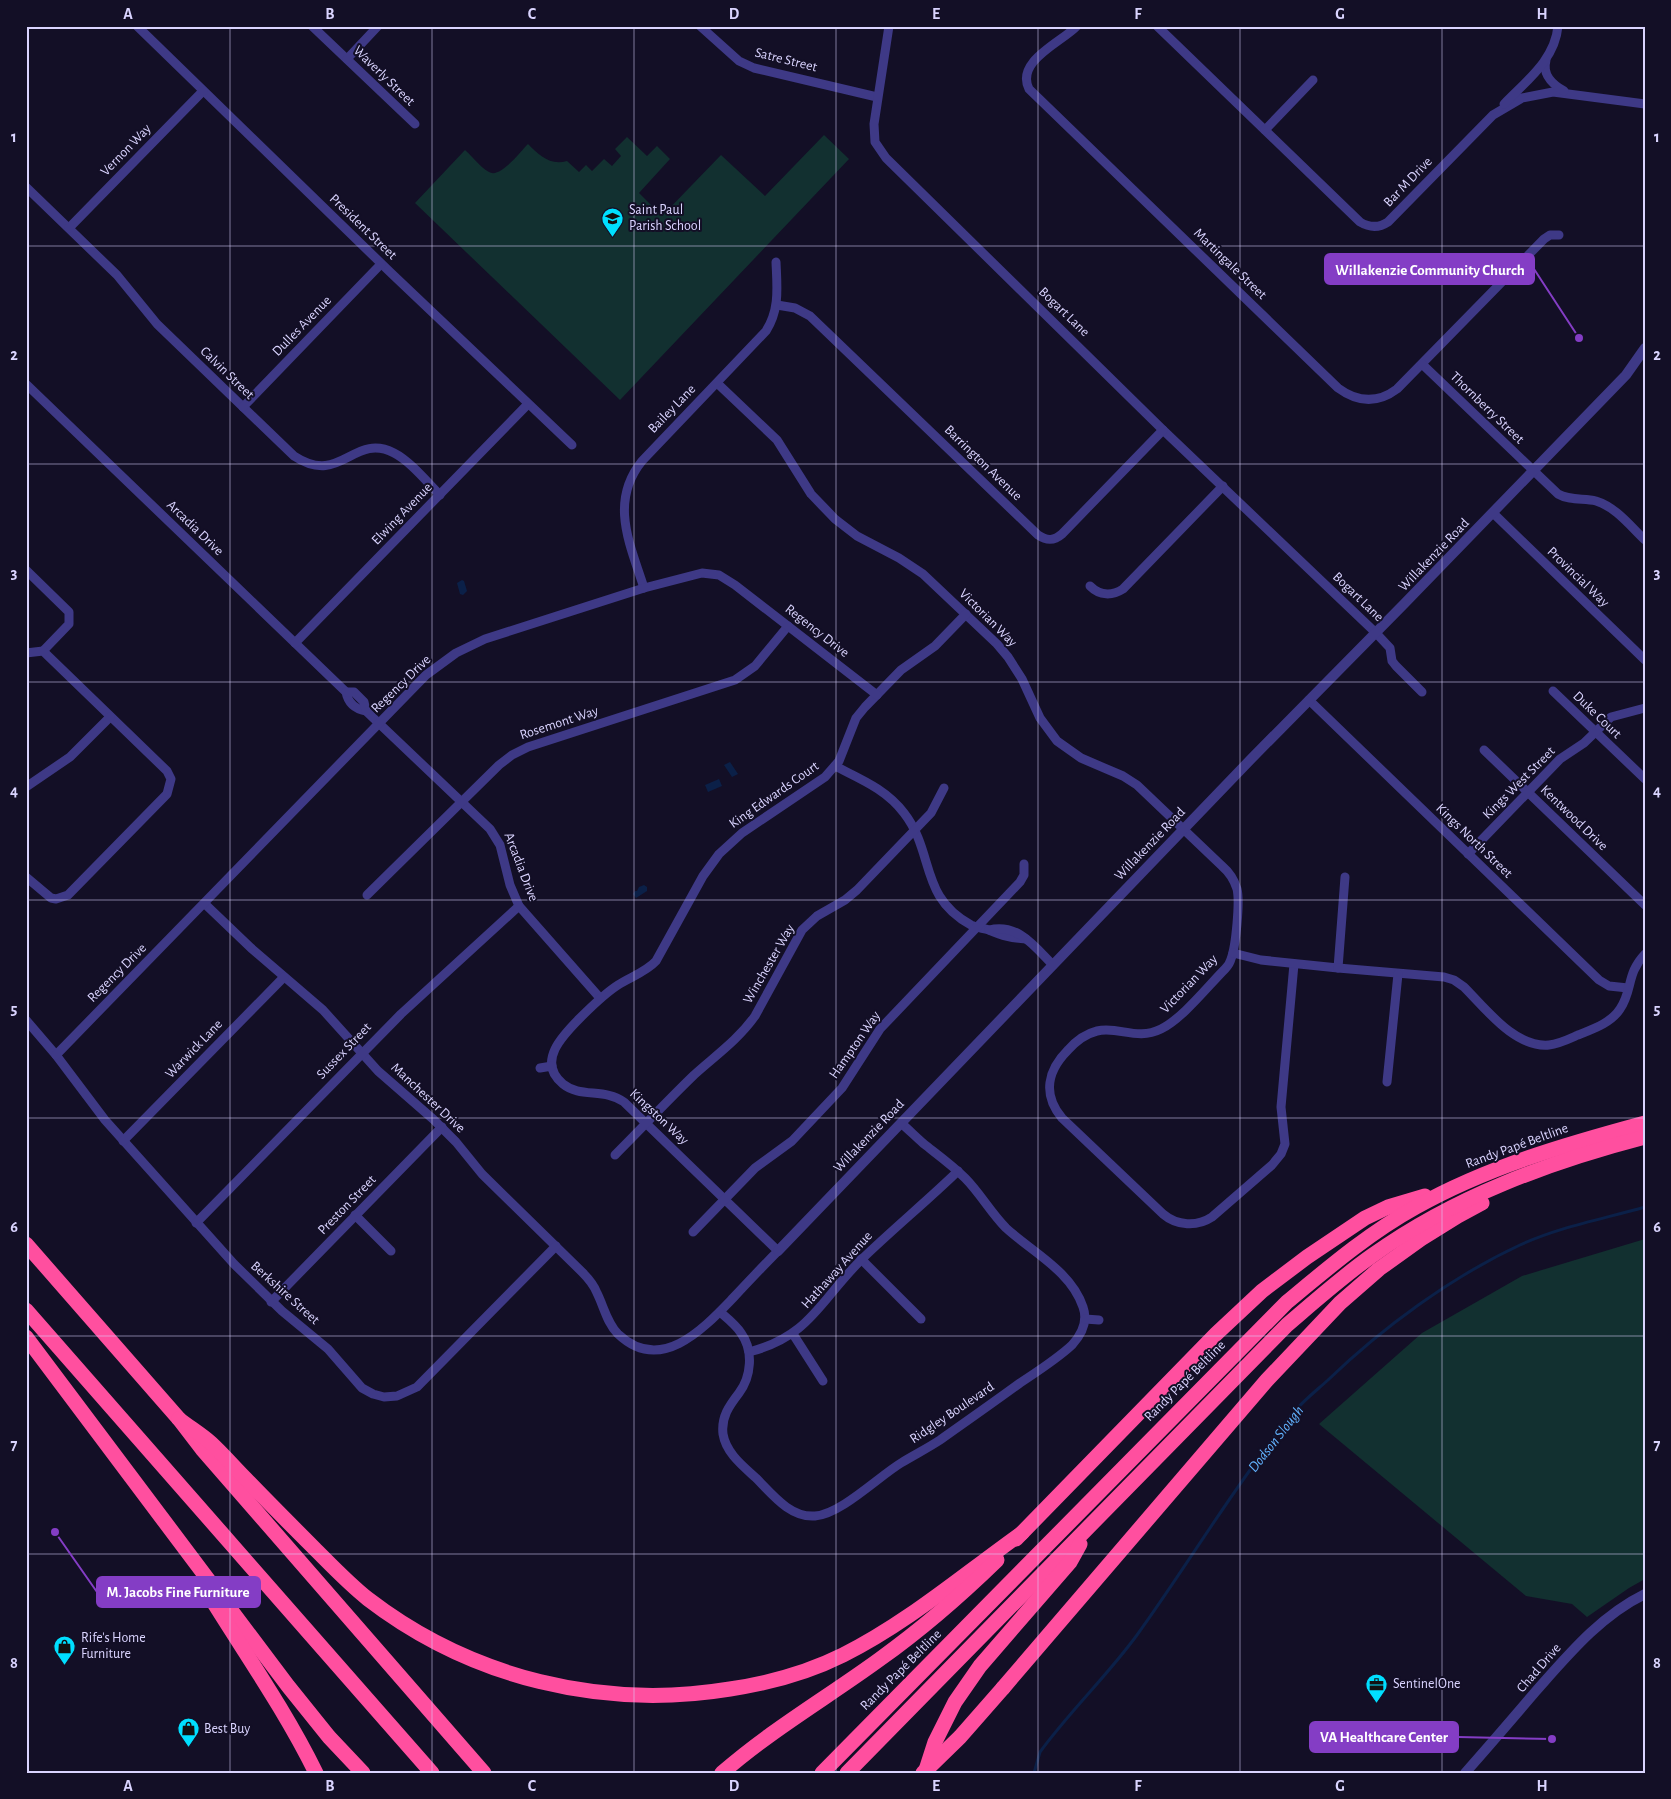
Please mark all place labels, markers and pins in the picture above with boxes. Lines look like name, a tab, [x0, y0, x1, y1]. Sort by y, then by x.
place label: Saint Paul Parish School	[629, 203, 701, 233]
school or university icon: Saint Paul Parish School	[601, 206, 625, 237]
callout: Willakenzie Community Church	[1325, 254, 1534, 284]
callout: M. Jacobs Fine Furniture	[97, 1577, 260, 1607]
place label: Rife's Home Furniture	[81, 1631, 146, 1661]
shop icon: Rife's Home Furniture	[53, 1634, 77, 1665]
office icon: SentinelOne	[1365, 1672, 1389, 1703]
place label: SentinelOne	[1393, 1677, 1461, 1691]
shop icon: Best Buy	[176, 1717, 200, 1748]
place label: Best Buy	[204, 1722, 250, 1736]
callout: VA Healthcare Center	[1310, 1722, 1458, 1752]

